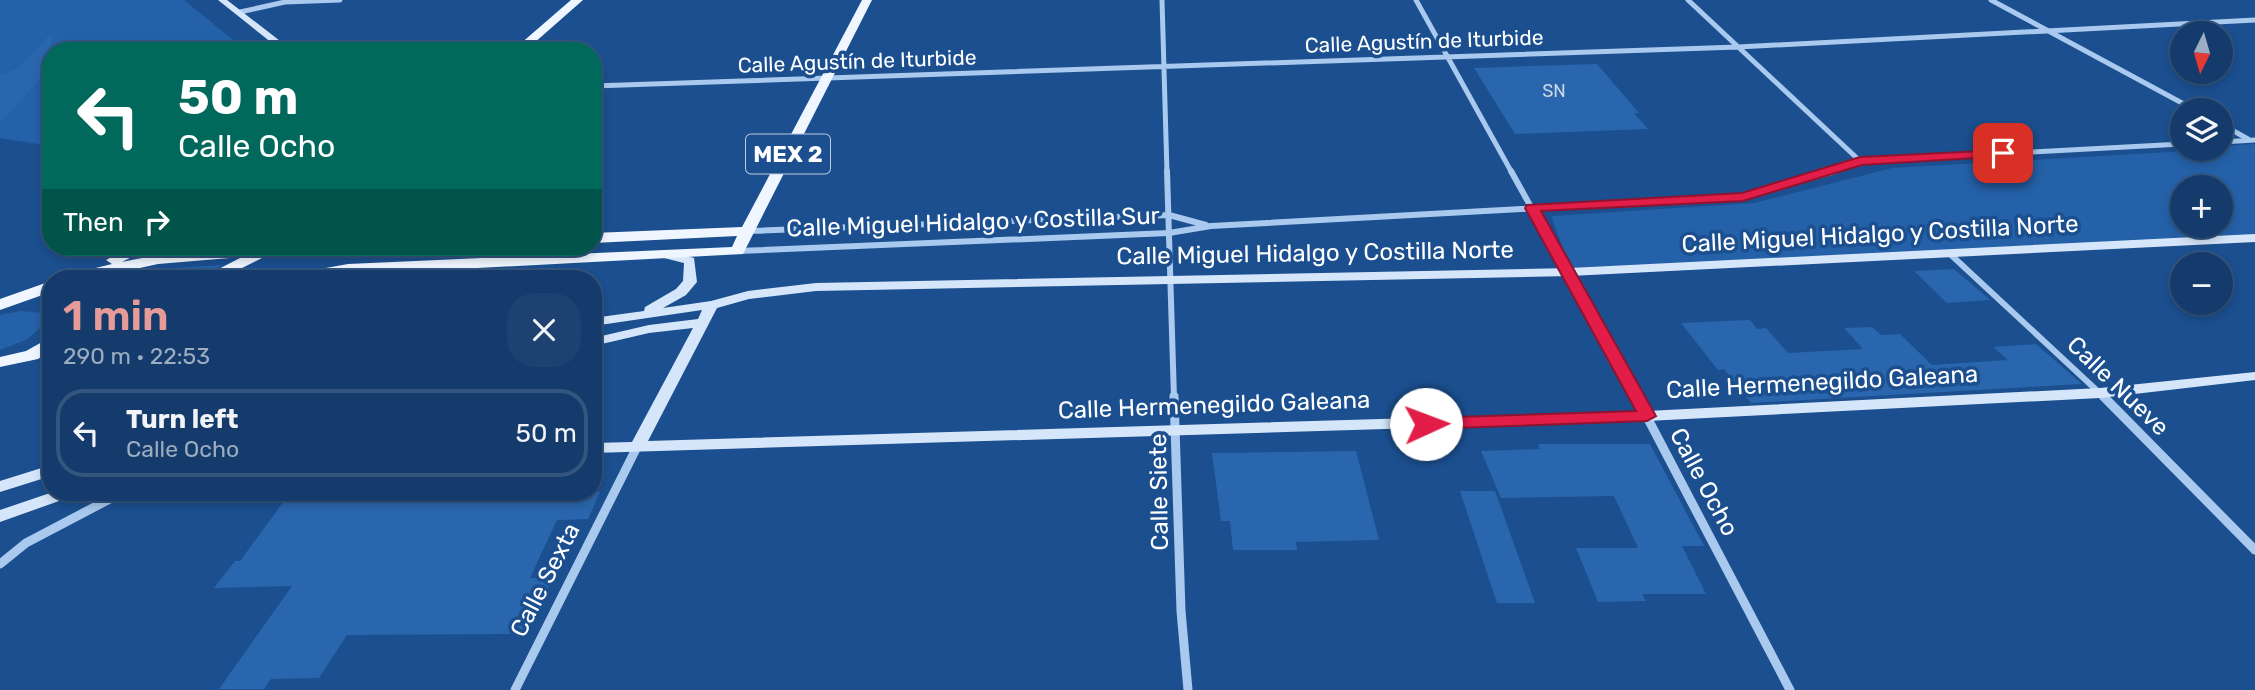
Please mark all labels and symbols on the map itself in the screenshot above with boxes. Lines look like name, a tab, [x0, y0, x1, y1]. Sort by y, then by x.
north arrow	[2170, 21, 2233, 84]
street label: Calle Agustín de Iturbide	[1304, 24, 1544, 58]
street label: Calle Agustín de Iturbide	[737, 44, 977, 78]
house number: SN	[1542, 80, 1566, 102]
pin	[1973, 123, 2033, 183]
road number: MEX 2	[746, 134, 830, 174]
street label: Calle Miguel Hidalgo y Costilla Sur	[786, 201, 1160, 243]
street label: Calle Miguel Hidalgo y Costilla Norte	[1681, 210, 2079, 258]
street label: Calle Miguel Hidalgo y Costilla Norte	[1116, 236, 1514, 270]
street label: Calle Nueve	[2061, 331, 2175, 441]
street label: Calle Hermenegildo Galeana	[1665, 360, 1979, 404]
street label: Calle Hermenegildo Galeana	[1057, 386, 1371, 424]
position arrow	[1389, 387, 1463, 461]
street label: Calle Ocho	[1664, 423, 1744, 541]
street label: Calle Siete	[1144, 433, 1174, 551]
street label: Calle Sexta	[504, 518, 586, 642]

